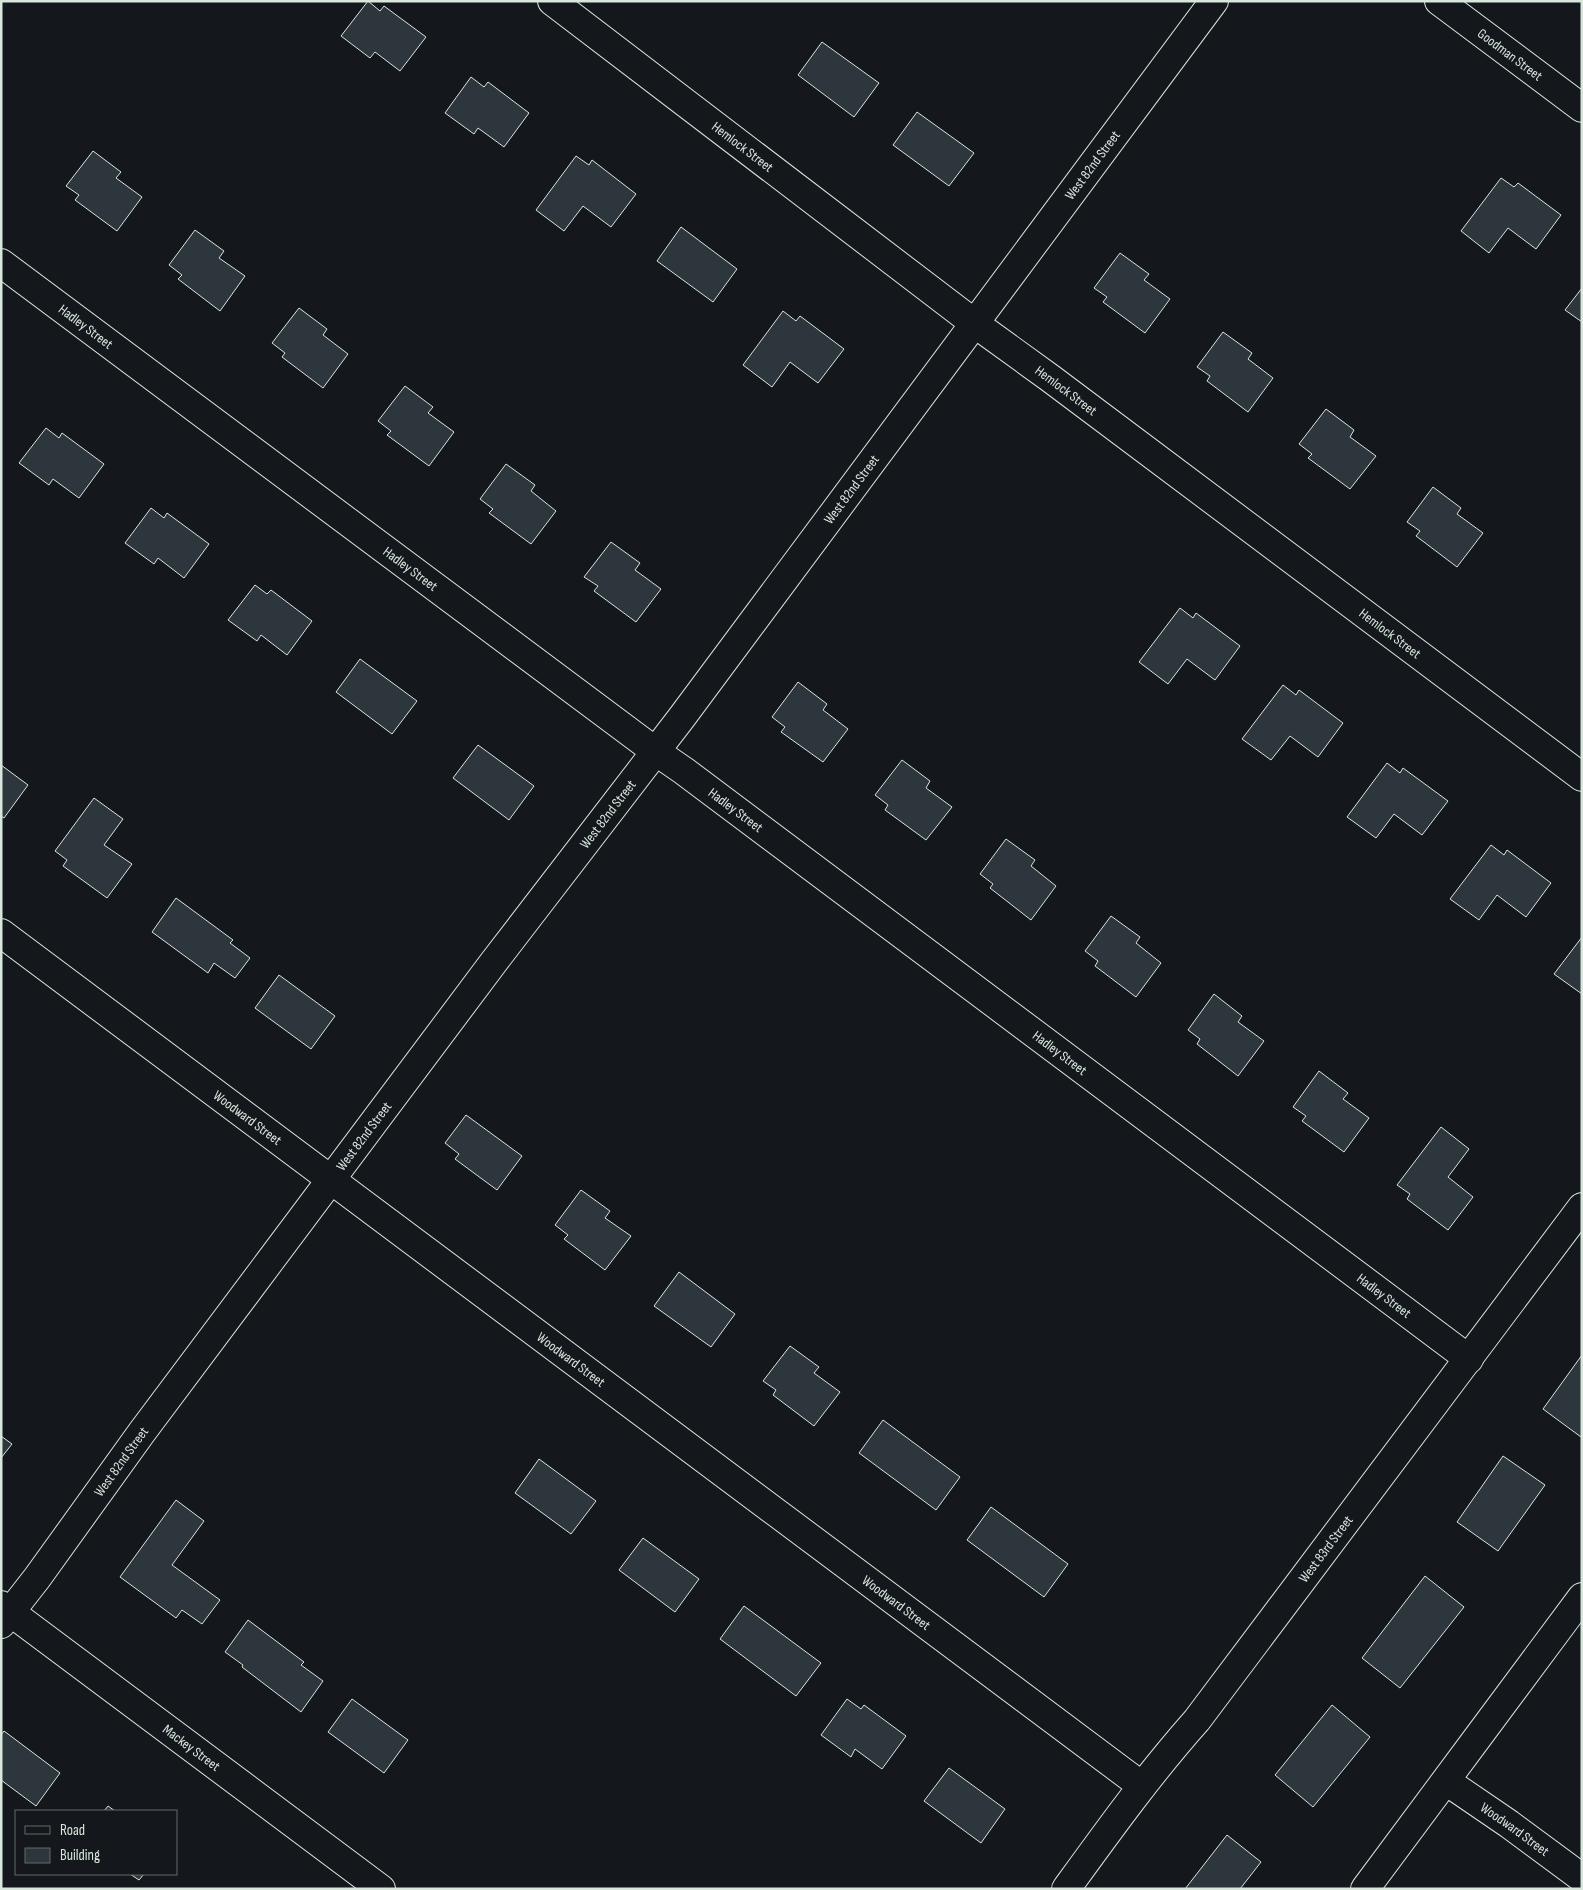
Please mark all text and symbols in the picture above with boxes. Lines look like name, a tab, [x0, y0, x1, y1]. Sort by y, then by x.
street label: Goodman Street	[1474, 25, 1546, 85]
street label: Hemlock Street	[708, 118, 777, 176]
street label: West 82nd Street	[1061, 127, 1124, 203]
street label: Hadley Street	[55, 301, 116, 353]
street label: Hemlock Street	[1032, 362, 1100, 419]
street label: West 82nd Street	[820, 452, 883, 527]
street label: Hadley Street	[380, 543, 441, 595]
street label: Hemlock Street	[1356, 605, 1424, 662]
street label: West 82nd Street	[576, 777, 640, 852]
street label: Hadley Street	[705, 784, 766, 836]
street label: Hadley Street	[1029, 1027, 1090, 1079]
street label: Woodward Street	[210, 1087, 285, 1149]
street label: West 82nd Street	[333, 1098, 395, 1174]
street label: Hadley Street	[1353, 1270, 1414, 1322]
street label: Woodward Street	[533, 1329, 608, 1391]
street label: West 82nd Street	[90, 1423, 152, 1500]
street label: West 83rd Street	[1295, 1512, 1357, 1586]
street label: Woodward Street	[859, 1572, 934, 1634]
street label: Mackey Street	[159, 1721, 223, 1775]
street label: Woodward Street	[1477, 1799, 1552, 1860]
legend	[15, 1810, 178, 1875]
text: Road	[60, 1821, 85, 1840]
text: Building	[60, 1846, 100, 1865]

